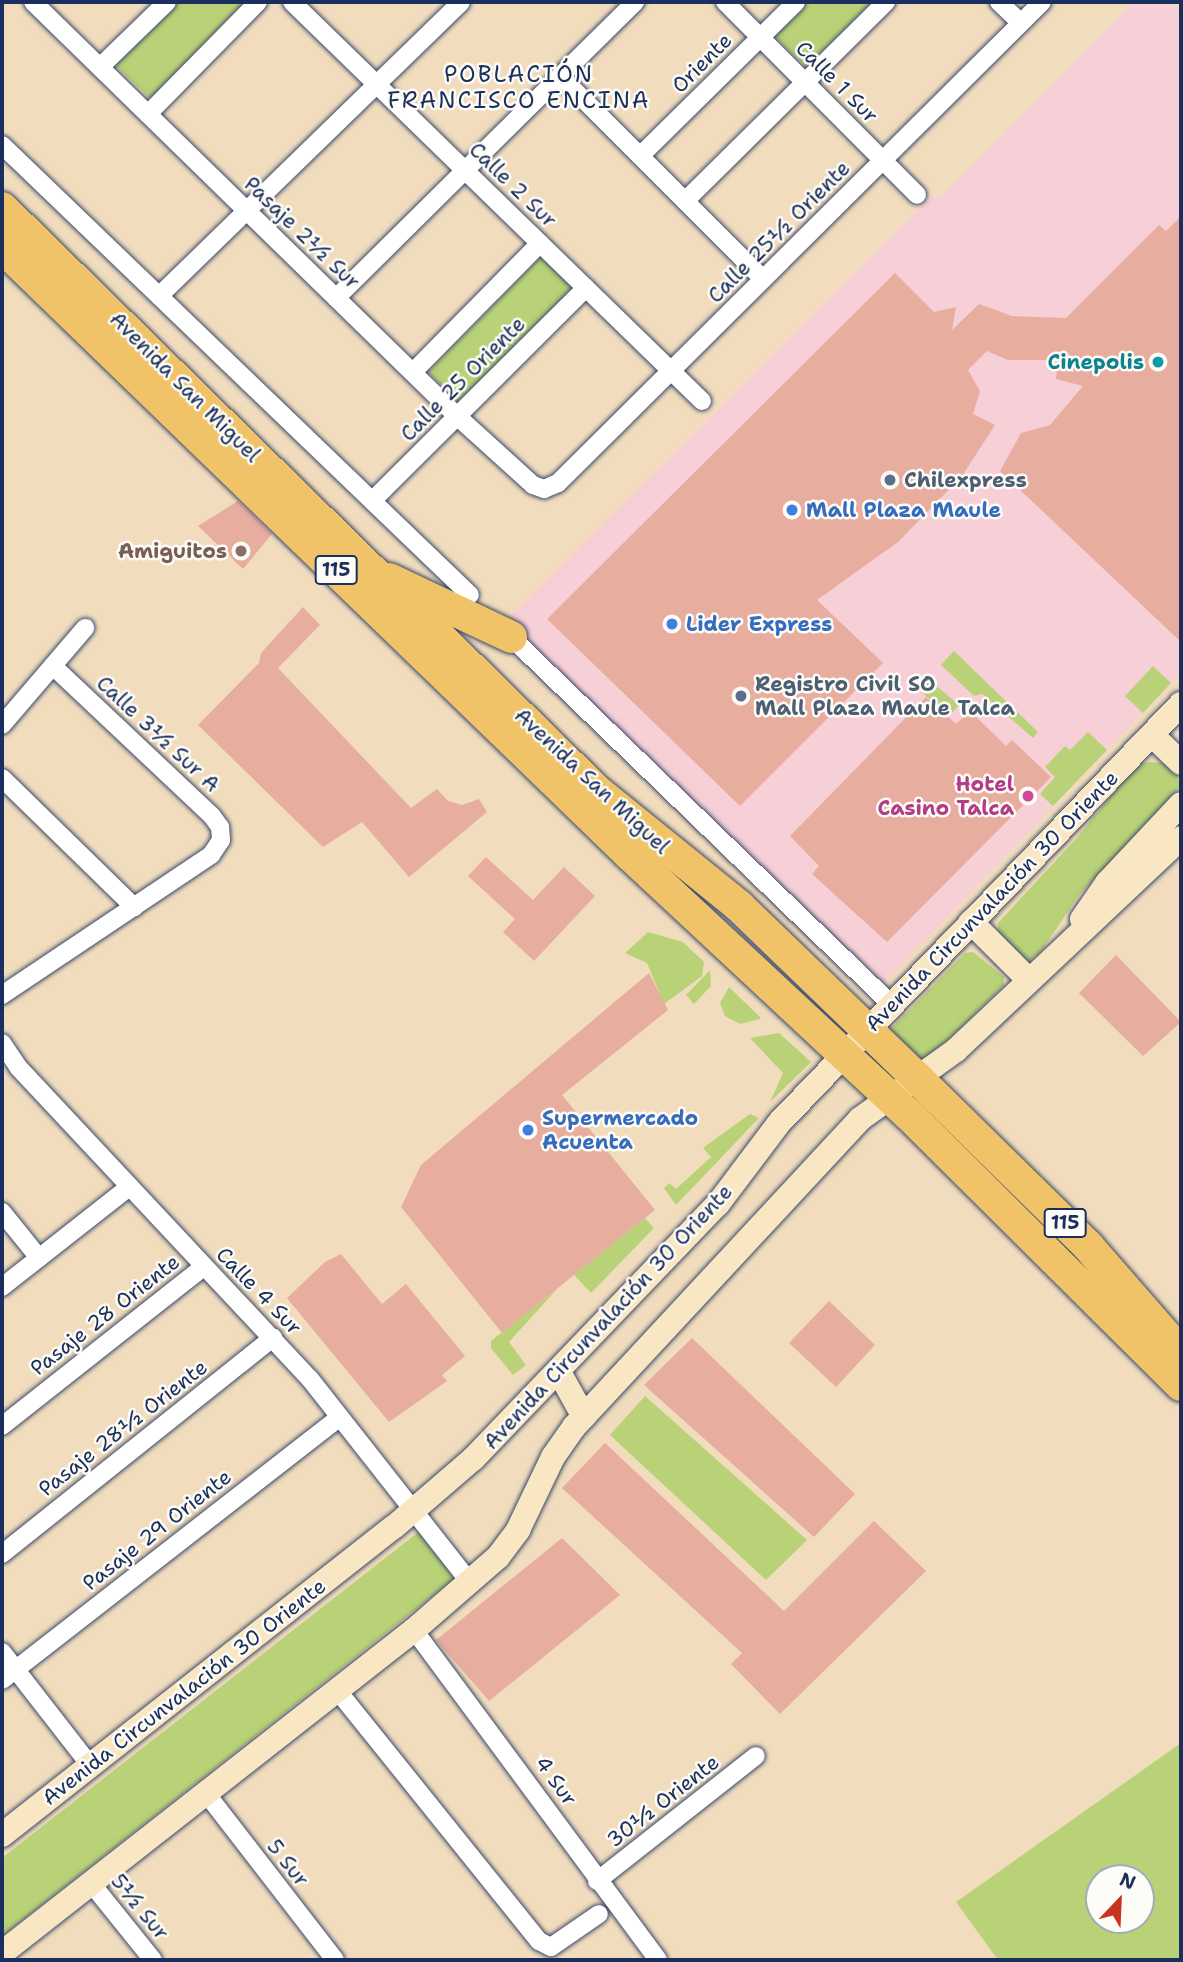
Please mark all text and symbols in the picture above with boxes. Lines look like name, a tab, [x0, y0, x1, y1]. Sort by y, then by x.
street label: Oriente	[667, 28, 737, 98]
street label: Calle 1 Sur	[791, 36, 883, 128]
district label: POBLACIÓN FRANCISCO ENCINA	[389, 60, 649, 114]
street label: Calle 2 Sur	[464, 137, 562, 233]
street label: Calle 25½ Oriente	[703, 156, 855, 308]
street label: Pasaje 2½ Sur	[239, 171, 365, 295]
street label: Avenida San Miguel	[105, 307, 265, 467]
street label: Calle 25 Oriente	[395, 311, 531, 447]
place label: Cinepolis	[1047, 349, 1144, 375]
marker: Cinepolis	[1150, 354, 1166, 370]
place label: Chilexpress	[904, 467, 1027, 493]
marker: Chilexpress	[882, 472, 898, 488]
place label: Mall Plaza Maule	[806, 497, 1001, 523]
marker: Mall Plaza Maule	[784, 502, 800, 518]
place label: Amiguitos	[118, 538, 227, 564]
marker: Amiguitos	[233, 543, 249, 559]
road number: 115	[313, 554, 359, 586]
place label: Lider Express	[686, 611, 832, 637]
marker: Lider Express	[664, 616, 680, 632]
street label: Calle 3½ Sur A	[91, 671, 225, 797]
place label: Registro Civil SO Mall Plaza Maule Talca	[755, 671, 1015, 721]
marker: Registro Civil SO Mall Plaza Maule Talca	[733, 688, 749, 704]
street label: Avenida San Miguel	[509, 703, 675, 859]
street label: Avenida Circunvalación 30 Oriente	[860, 765, 1124, 1037]
place label: Hotel Casino Talca	[877, 771, 1014, 821]
marker: Hotel Casino Talca	[1020, 788, 1036, 804]
place label: Supermercado Acuenta	[542, 1105, 698, 1155]
marker: Supermercado Acuenta	[520, 1122, 536, 1138]
street label: Avenida Circunvalación 30 Oriente	[478, 1179, 738, 1455]
road number: 115	[1042, 1208, 1088, 1238]
street label: Calle 4 Sur	[211, 1242, 307, 1340]
street label: Pasaje 28 Oriente	[25, 1249, 185, 1381]
street label: Pasaje 28½ Oriente	[34, 1354, 212, 1502]
street label: Pasaje 29 Oriente	[78, 1464, 236, 1596]
street label: Avenida Circunvalación 30 Oriente	[37, 1573, 331, 1811]
street label: 30½ Oriente	[602, 1749, 724, 1853]
street label: 4 Sur	[530, 1751, 582, 1811]
street label: 5 Sur	[262, 1834, 314, 1892]
north arrow	[1085, 1864, 1155, 1934]
text: N	[1116, 1867, 1139, 1895]
street label: 5½ Sur	[106, 1869, 174, 1945]

